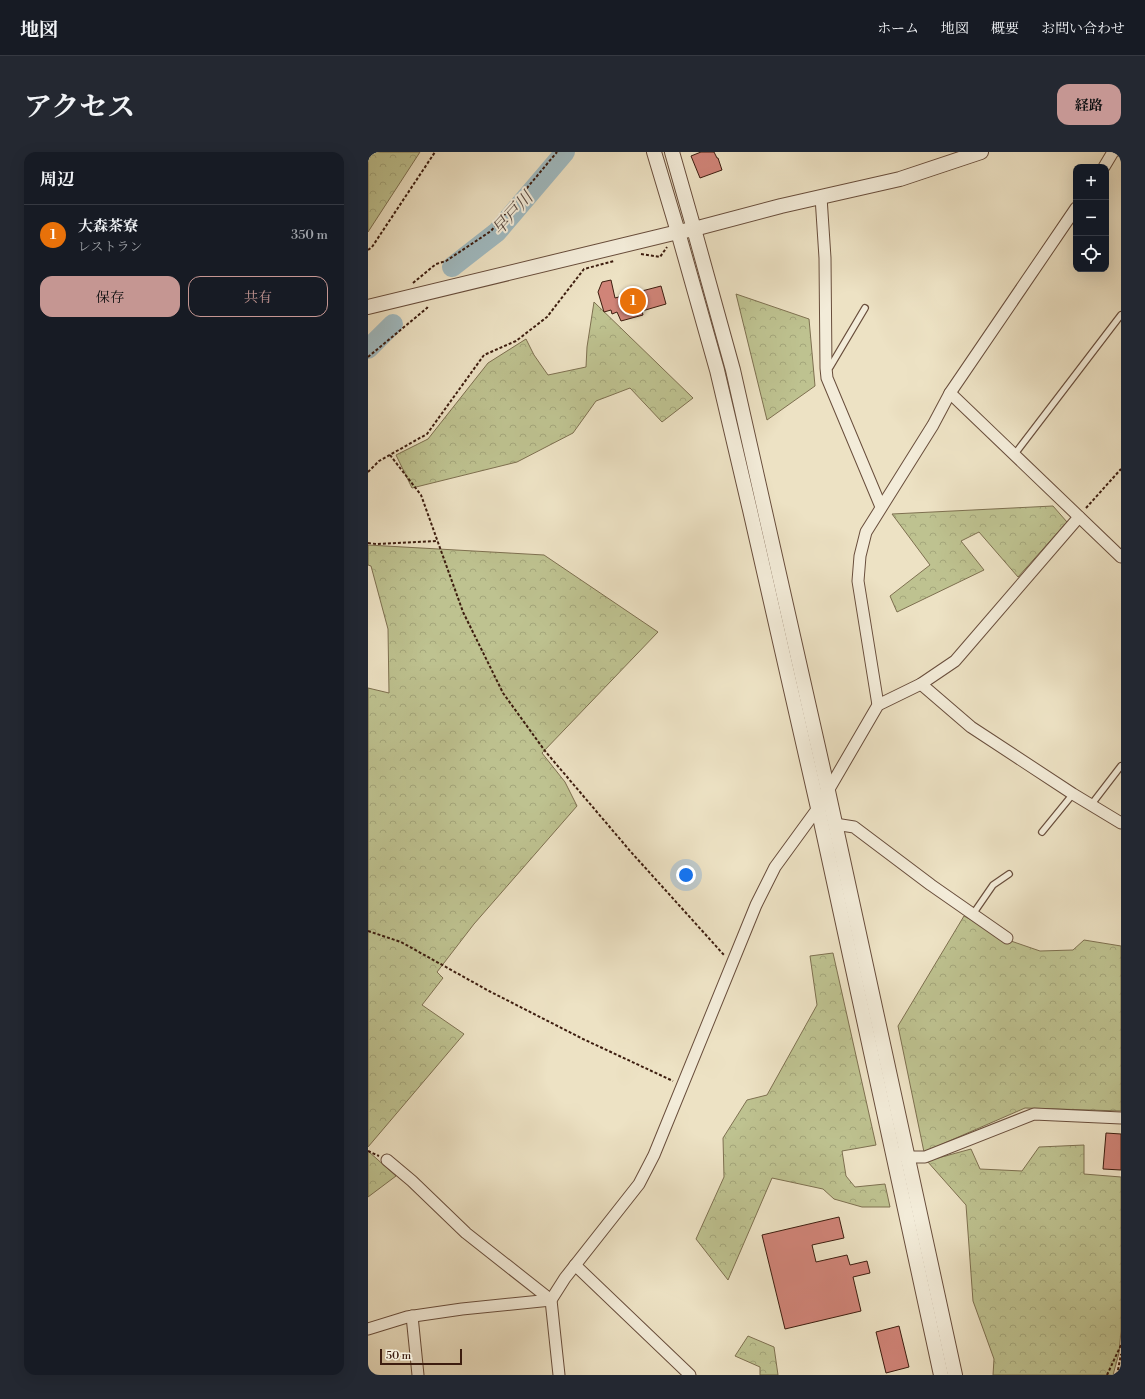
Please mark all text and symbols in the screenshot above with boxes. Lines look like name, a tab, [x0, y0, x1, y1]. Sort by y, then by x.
text: 地図	[20, 18, 58, 42]
text: ホーム	[877, 20, 919, 38]
text: 地図	[941, 20, 969, 38]
text: 概要	[991, 20, 1019, 38]
text: お問い合わせ	[1041, 20, 1125, 38]
button: 経路	[1057, 84, 1121, 125]
text: アクセス	[24, 90, 135, 125]
map controls	[1073, 164, 1109, 272]
button: +	[1073, 164, 1109, 200]
text: 周辺	[40, 169, 74, 191]
water label: 早戸川	[488, 186, 539, 240]
button: −	[1073, 200, 1109, 236]
text: 大森茶寮	[78, 217, 138, 236]
text: 1	[50, 227, 56, 243]
text: 350 m	[291, 227, 328, 243]
button: locate	[1073, 236, 1109, 272]
text: レストラン	[78, 239, 143, 255]
button: 保存	[40, 276, 180, 317]
button: 共有	[188, 276, 328, 317]
pin: 1	[620, 286, 646, 316]
your location	[676, 865, 696, 885]
scale bar	[380, 1347, 462, 1366]
text: 50 m	[386, 1349, 411, 1363]

